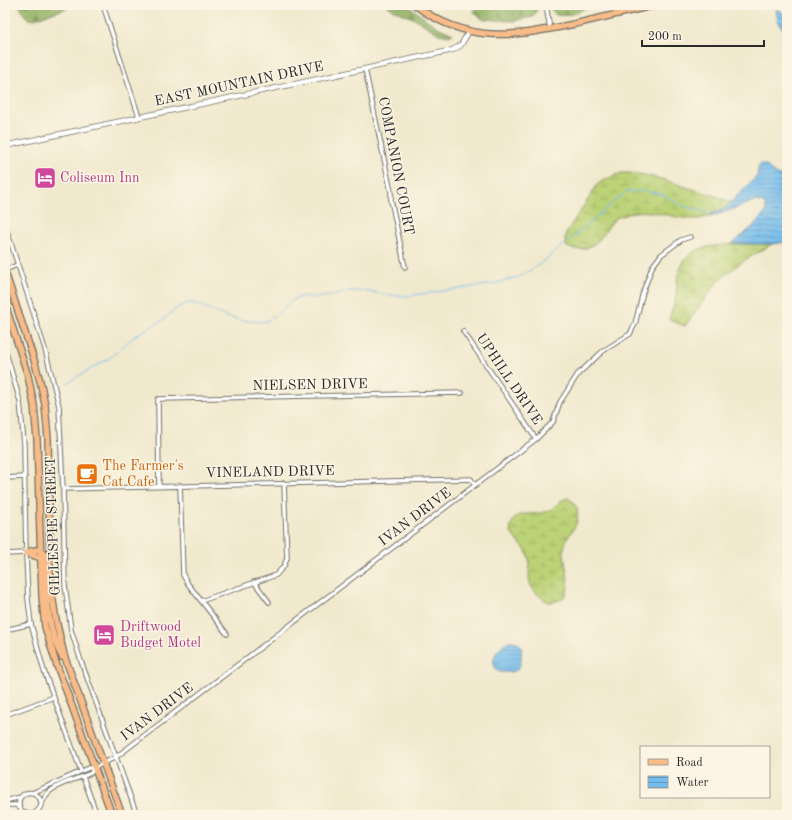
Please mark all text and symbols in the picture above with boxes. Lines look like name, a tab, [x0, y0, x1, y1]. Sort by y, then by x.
scale bar	[642, 22, 764, 48]
text: 200 m	[648, 31, 682, 43]
street label: EAST MOUNTAIN DRIVE	[153, 59, 325, 109]
street label: COMPANION COURT	[376, 96, 416, 236]
hotel icon: Coliseum Inn	[32, 165, 58, 191]
place label: Coliseum Inn	[60, 171, 140, 185]
street label: UPHILL DRIVE	[473, 331, 545, 427]
street label: NIELSEN DRIVE	[252, 377, 368, 393]
street label: GILLESPIE STREET	[44, 456, 62, 596]
place label: The Farmer's Cat Cafe	[102, 459, 184, 489]
cafe icon: The Farmer's Cat Cafe	[74, 461, 100, 487]
street label: VINELAND DRIVE	[205, 464, 335, 480]
street label: IVAN DRIVE	[376, 485, 454, 549]
place label: Driftwood Budget Motel	[120, 620, 201, 650]
hotel icon: Driftwood Budget Motel	[91, 622, 117, 648]
street label: IVAN DRIVE	[118, 680, 196, 744]
legend	[640, 746, 770, 798]
text: Road	[676, 757, 703, 769]
text: Water	[676, 777, 709, 789]

